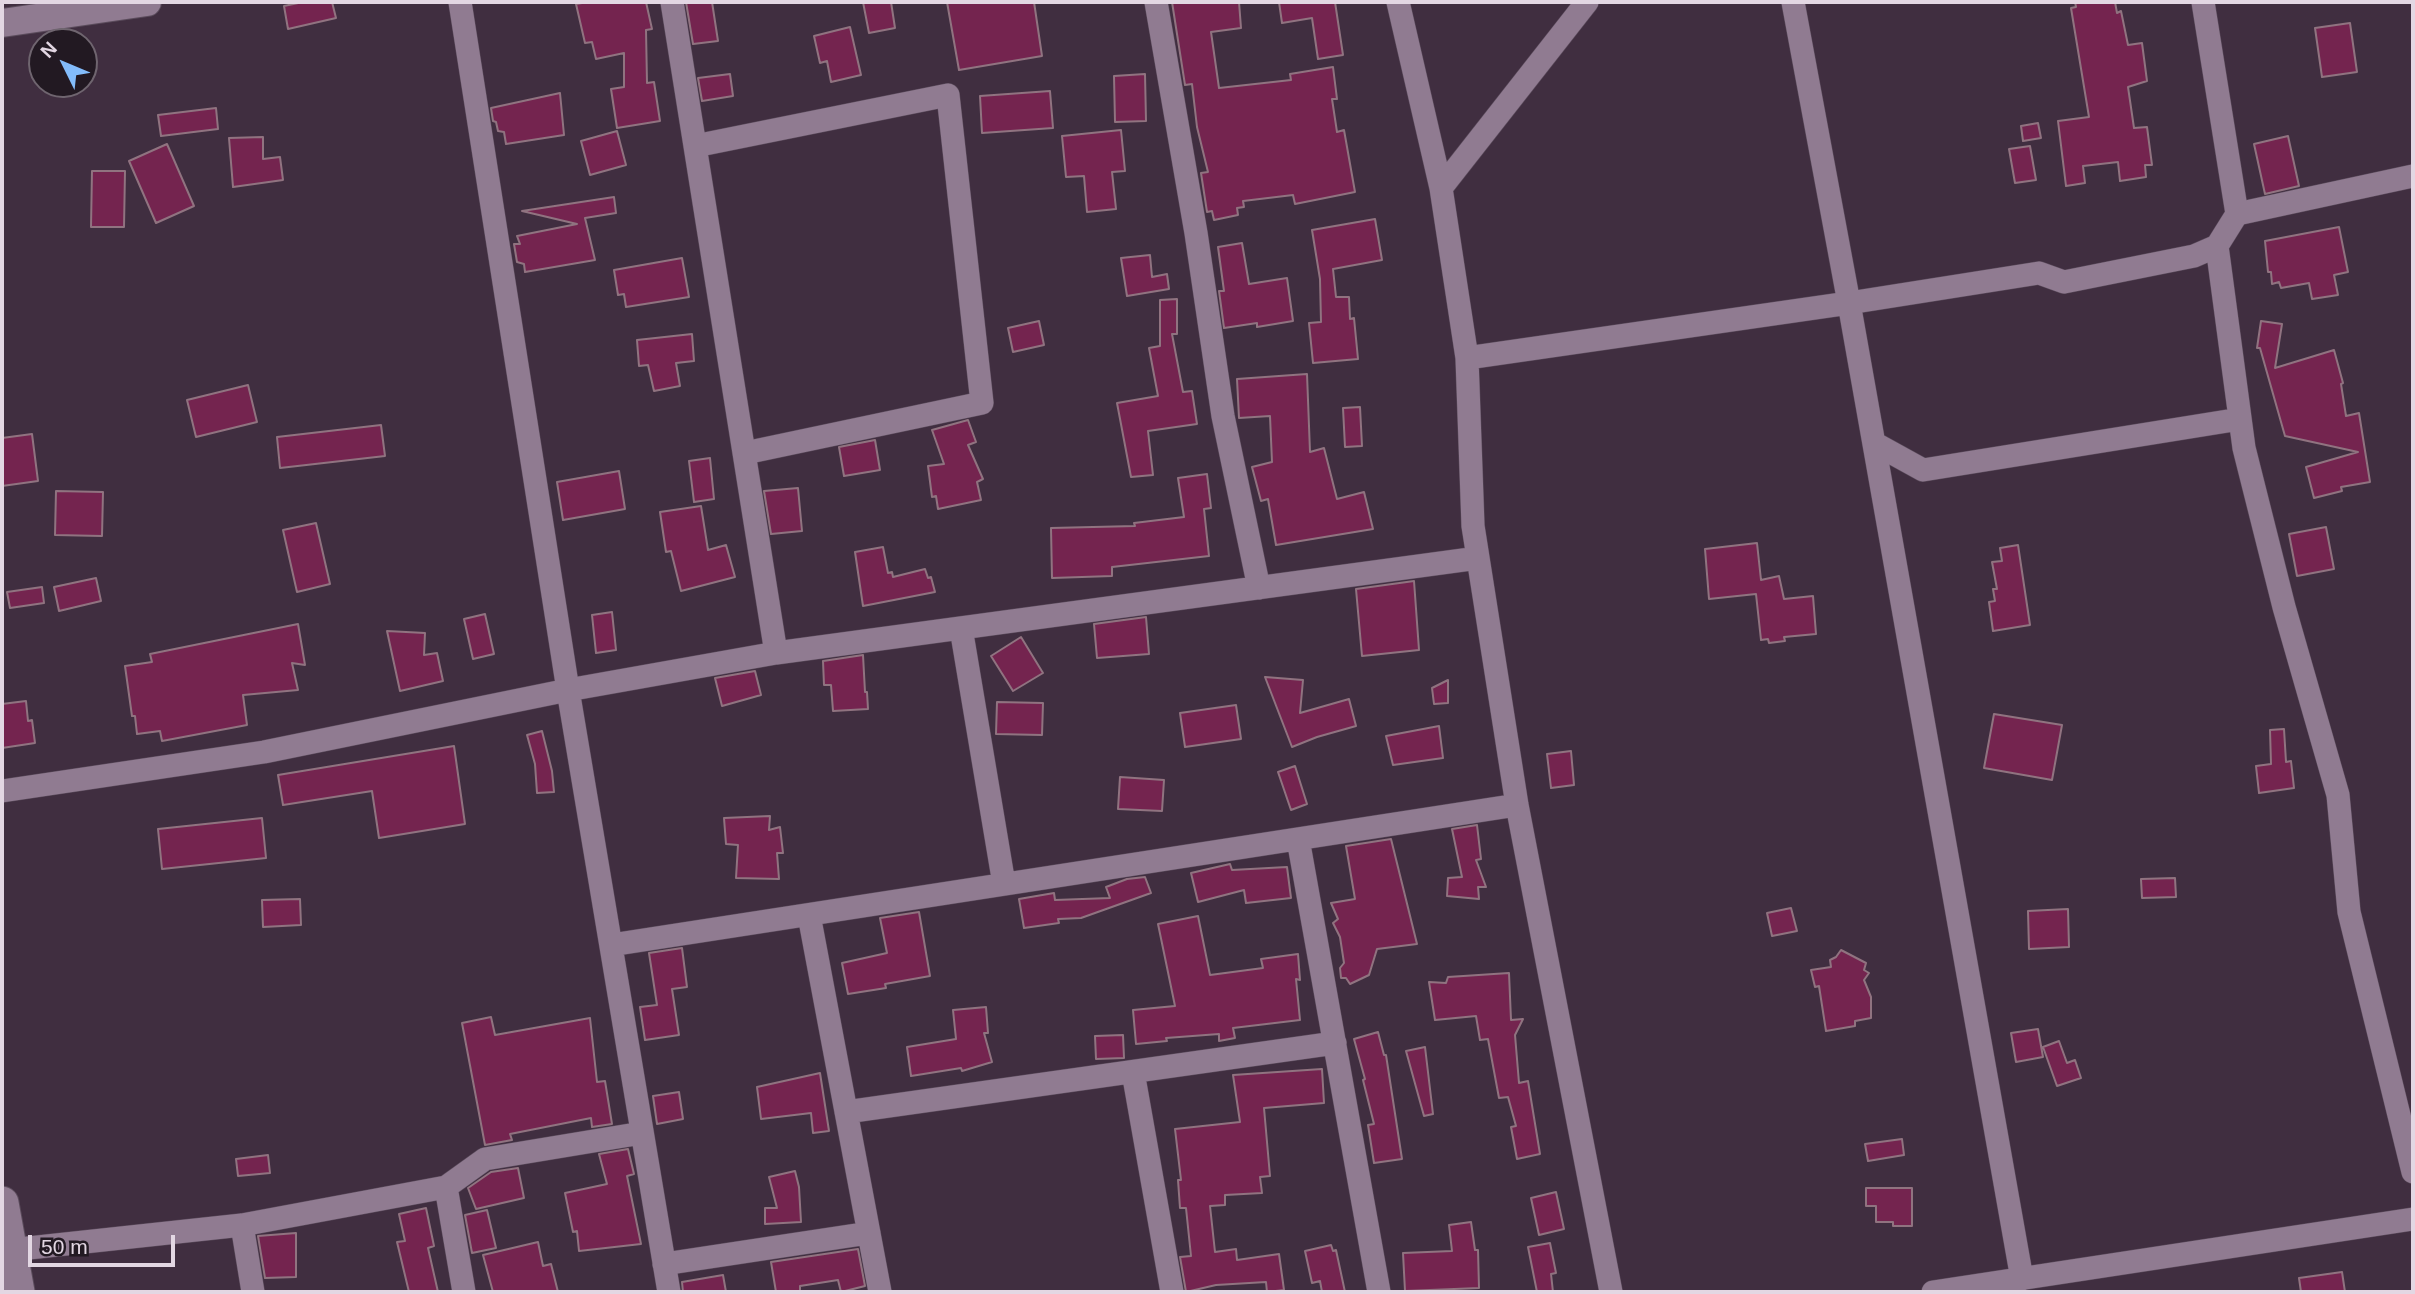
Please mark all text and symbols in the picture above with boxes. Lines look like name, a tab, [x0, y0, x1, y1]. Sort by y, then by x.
north arrow	[28, 28, 98, 98]
text: N	[36, 38, 61, 62]
scale bar	[32, 1220, 178, 1264]
text: 50 m	[41, 1235, 88, 1258]

